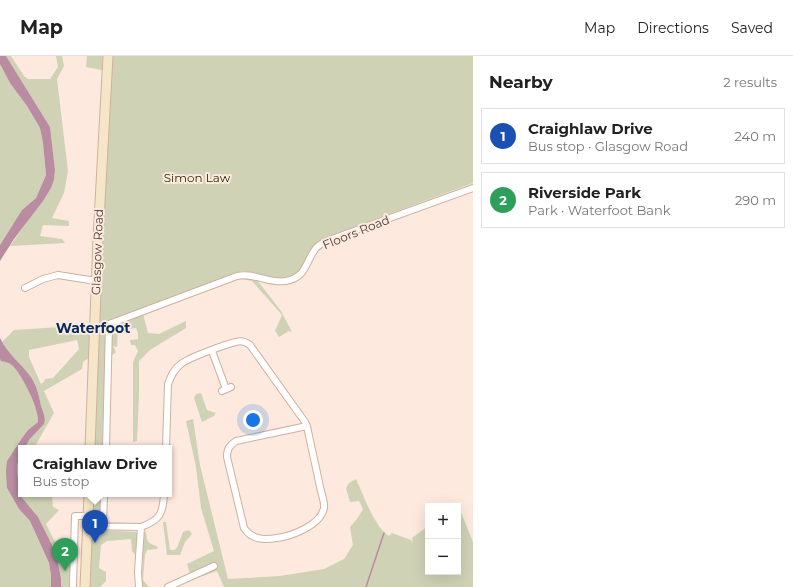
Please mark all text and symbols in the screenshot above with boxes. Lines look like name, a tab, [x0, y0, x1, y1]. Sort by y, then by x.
text: Map	[20, 16, 63, 39]
text: Map	[584, 19, 615, 37]
text: Directions	[637, 19, 709, 37]
text: Saved	[731, 19, 773, 37]
text: Nearby	[489, 72, 553, 92]
text: 2 results	[723, 74, 777, 90]
text: Craighlaw Drive	[528, 119, 653, 138]
text: 1	[500, 128, 506, 144]
text: 240 m	[735, 128, 776, 144]
text: Bus stop · Glasgow Road	[528, 138, 688, 154]
park label: Simon Law	[164, 170, 231, 185]
text: Riverside Park	[528, 183, 641, 202]
text: 2	[499, 192, 507, 208]
text: 290 m	[735, 192, 776, 208]
text: Park · Waterfoot Bank	[528, 202, 671, 218]
street label: Glasgow Road	[88, 209, 106, 295]
street label: Floors Road	[320, 212, 392, 252]
district label: Waterfoot	[56, 319, 130, 337]
your location	[243, 410, 263, 430]
popup	[18, 445, 172, 497]
text: Craighlaw Drive	[33, 454, 157, 473]
text: Bus stop	[33, 473, 89, 489]
map controls	[425, 503, 461, 575]
button: +	[425, 503, 461, 539]
pin: 1	[82, 510, 108, 543]
pin: 2	[52, 538, 78, 571]
button: −	[425, 539, 461, 575]

